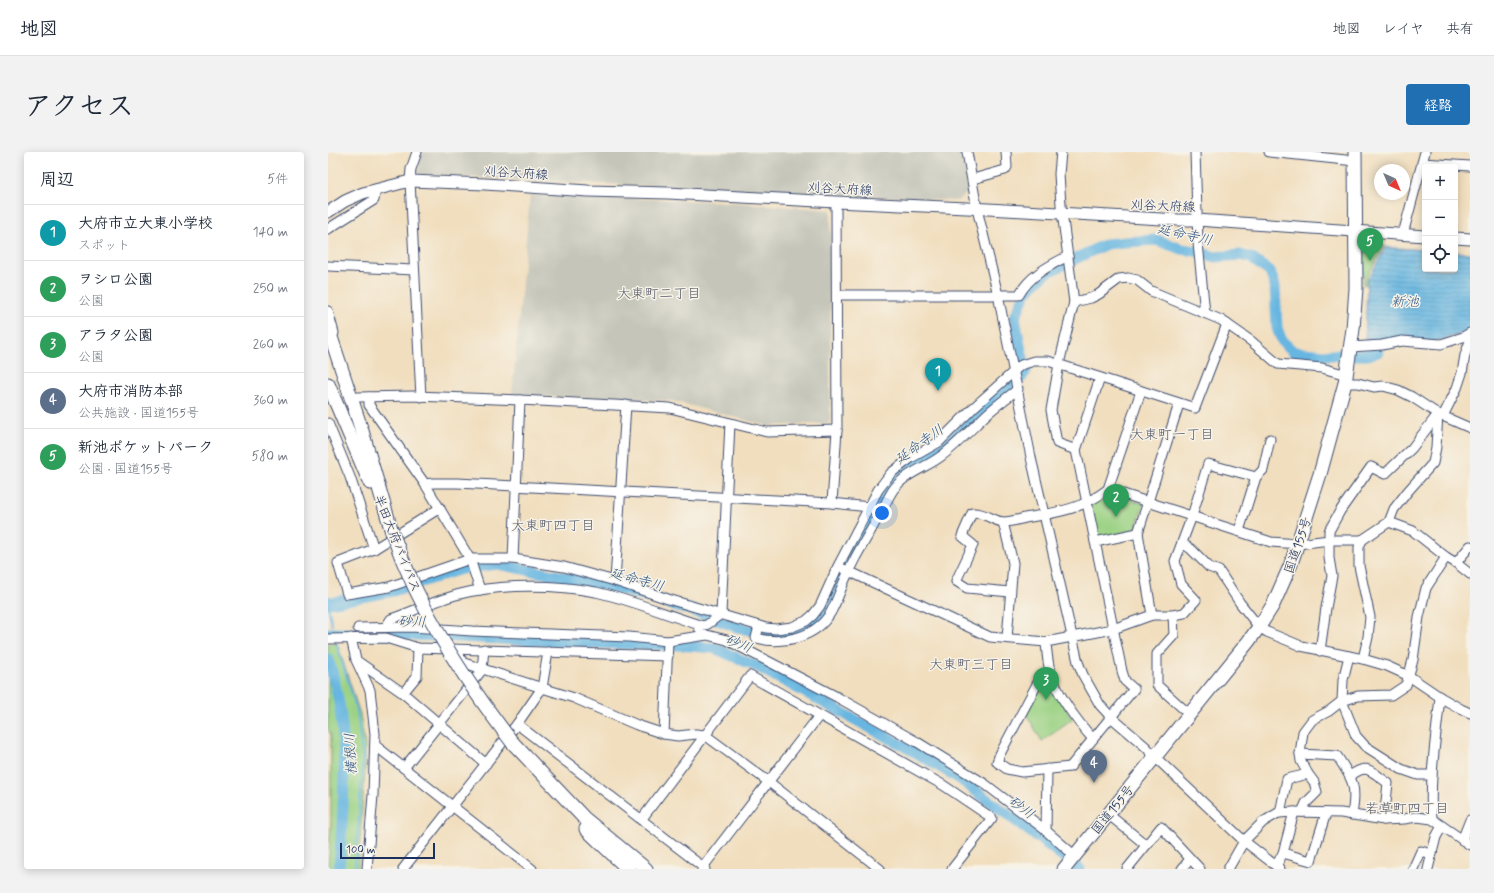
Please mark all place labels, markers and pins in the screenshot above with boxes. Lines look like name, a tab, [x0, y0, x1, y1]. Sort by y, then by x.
pin: 5	[1357, 228, 1383, 261]
pin: 1	[925, 358, 951, 391]
pin: 2	[1103, 484, 1129, 517]
pin: 3	[1033, 667, 1059, 700]
pin: 4	[1081, 750, 1107, 783]

